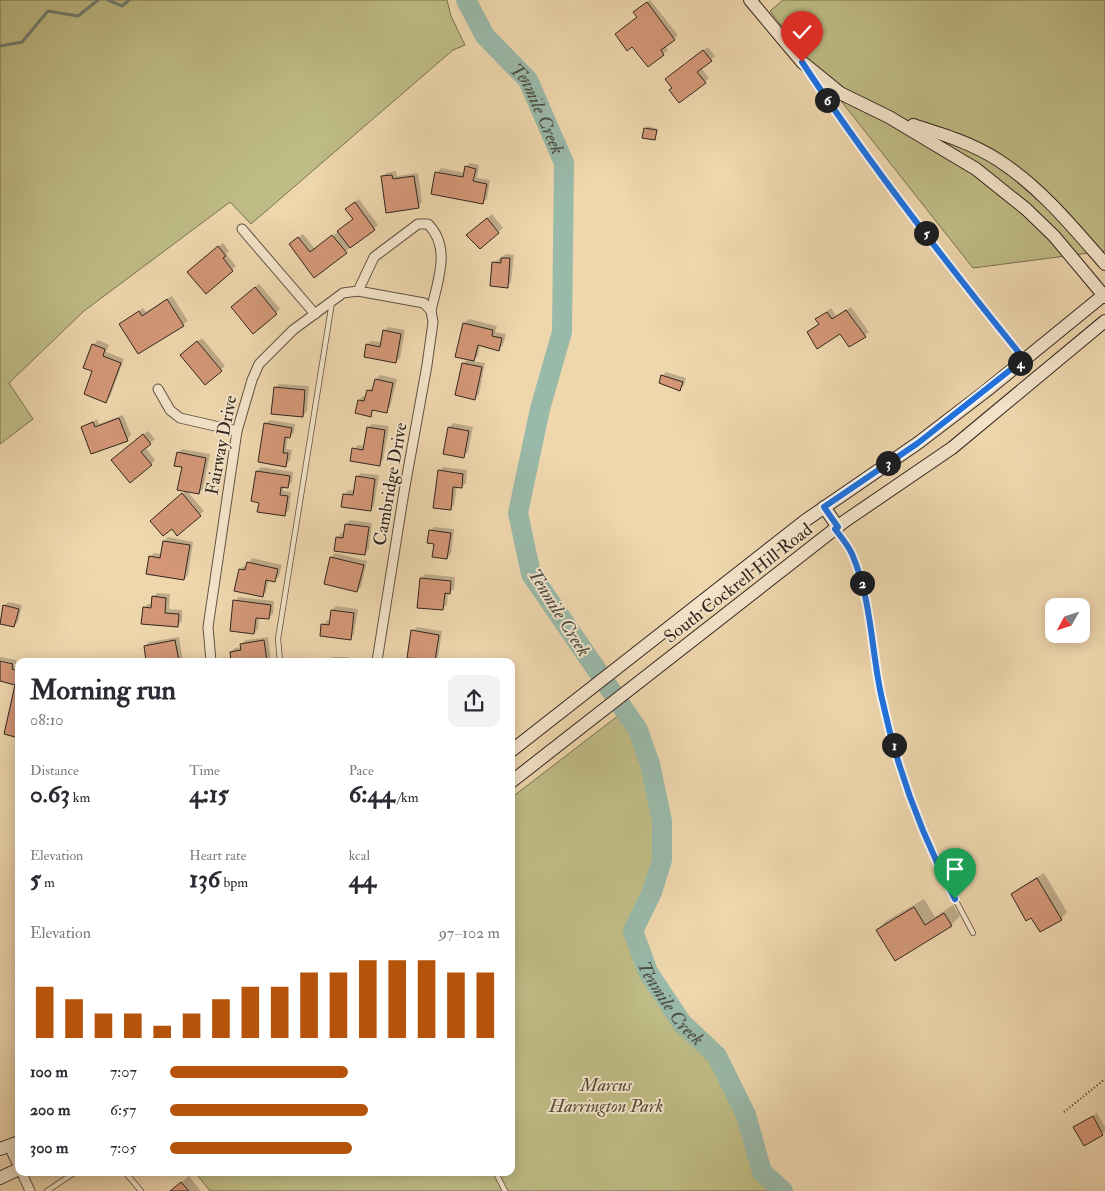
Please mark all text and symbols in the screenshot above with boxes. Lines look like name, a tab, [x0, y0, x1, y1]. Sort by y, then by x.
pin	[781, 11, 823, 62]
icon: check	[788, 18, 816, 46]
water label: Tenmile Creek	[505, 58, 570, 158]
pin: 6	[814, 88, 840, 112]
text: 6	[824, 92, 831, 109]
pin: 5	[914, 220, 938, 246]
text: 5	[923, 225, 930, 242]
pin: 4	[1008, 350, 1032, 376]
text: 4	[1017, 355, 1024, 372]
street label: Fairway Drive	[201, 393, 242, 497]
street label: Cambridge Drive	[368, 420, 413, 548]
pin: 3	[876, 450, 900, 476]
text: 3	[886, 455, 891, 472]
street label: South Cockrell Hill Road	[659, 518, 817, 649]
water label: Tenmile Creek	[523, 564, 596, 661]
pin: 2	[850, 570, 874, 596]
text: 2	[859, 575, 866, 592]
north arrow	[1045, 598, 1090, 642]
map controls	[1045, 598, 1090, 643]
text: Morning run	[30, 673, 176, 708]
button: share	[448, 675, 500, 727]
text: 08:10	[30, 710, 64, 730]
pin: 1	[882, 732, 906, 758]
text: 1	[892, 737, 897, 754]
text: Distance	[30, 762, 79, 779]
text: Time	[189, 762, 220, 779]
text: Pace	[349, 762, 374, 779]
text: 0.63	[30, 779, 70, 810]
text: 4:15	[189, 779, 229, 810]
text: 6:44	[349, 779, 394, 810]
text: km	[70, 789, 90, 806]
text: /km	[394, 789, 419, 806]
text: Elevation	[30, 847, 83, 864]
text: Heart rate	[189, 847, 246, 864]
text: kcal	[349, 847, 370, 864]
pin	[934, 848, 976, 899]
icon: arrive	[941, 855, 969, 883]
text: 5	[30, 864, 41, 895]
text: 136	[189, 864, 220, 895]
text: 44	[349, 864, 376, 895]
text: m	[41, 874, 55, 891]
text: bpm	[220, 874, 248, 891]
text: Elevation	[30, 923, 91, 943]
text: 97–102 m	[439, 923, 500, 943]
water label: Tenmile Creek	[632, 958, 709, 1051]
text: 100 m	[30, 1062, 68, 1082]
text: 7:07	[110, 1062, 137, 1082]
park label: Marcus Harrington Park	[548, 1074, 663, 1118]
text: 200 m	[30, 1100, 70, 1120]
text: 6:57	[110, 1100, 136, 1120]
text: 300 m	[30, 1138, 68, 1158]
text: 7:05	[110, 1138, 137, 1158]

